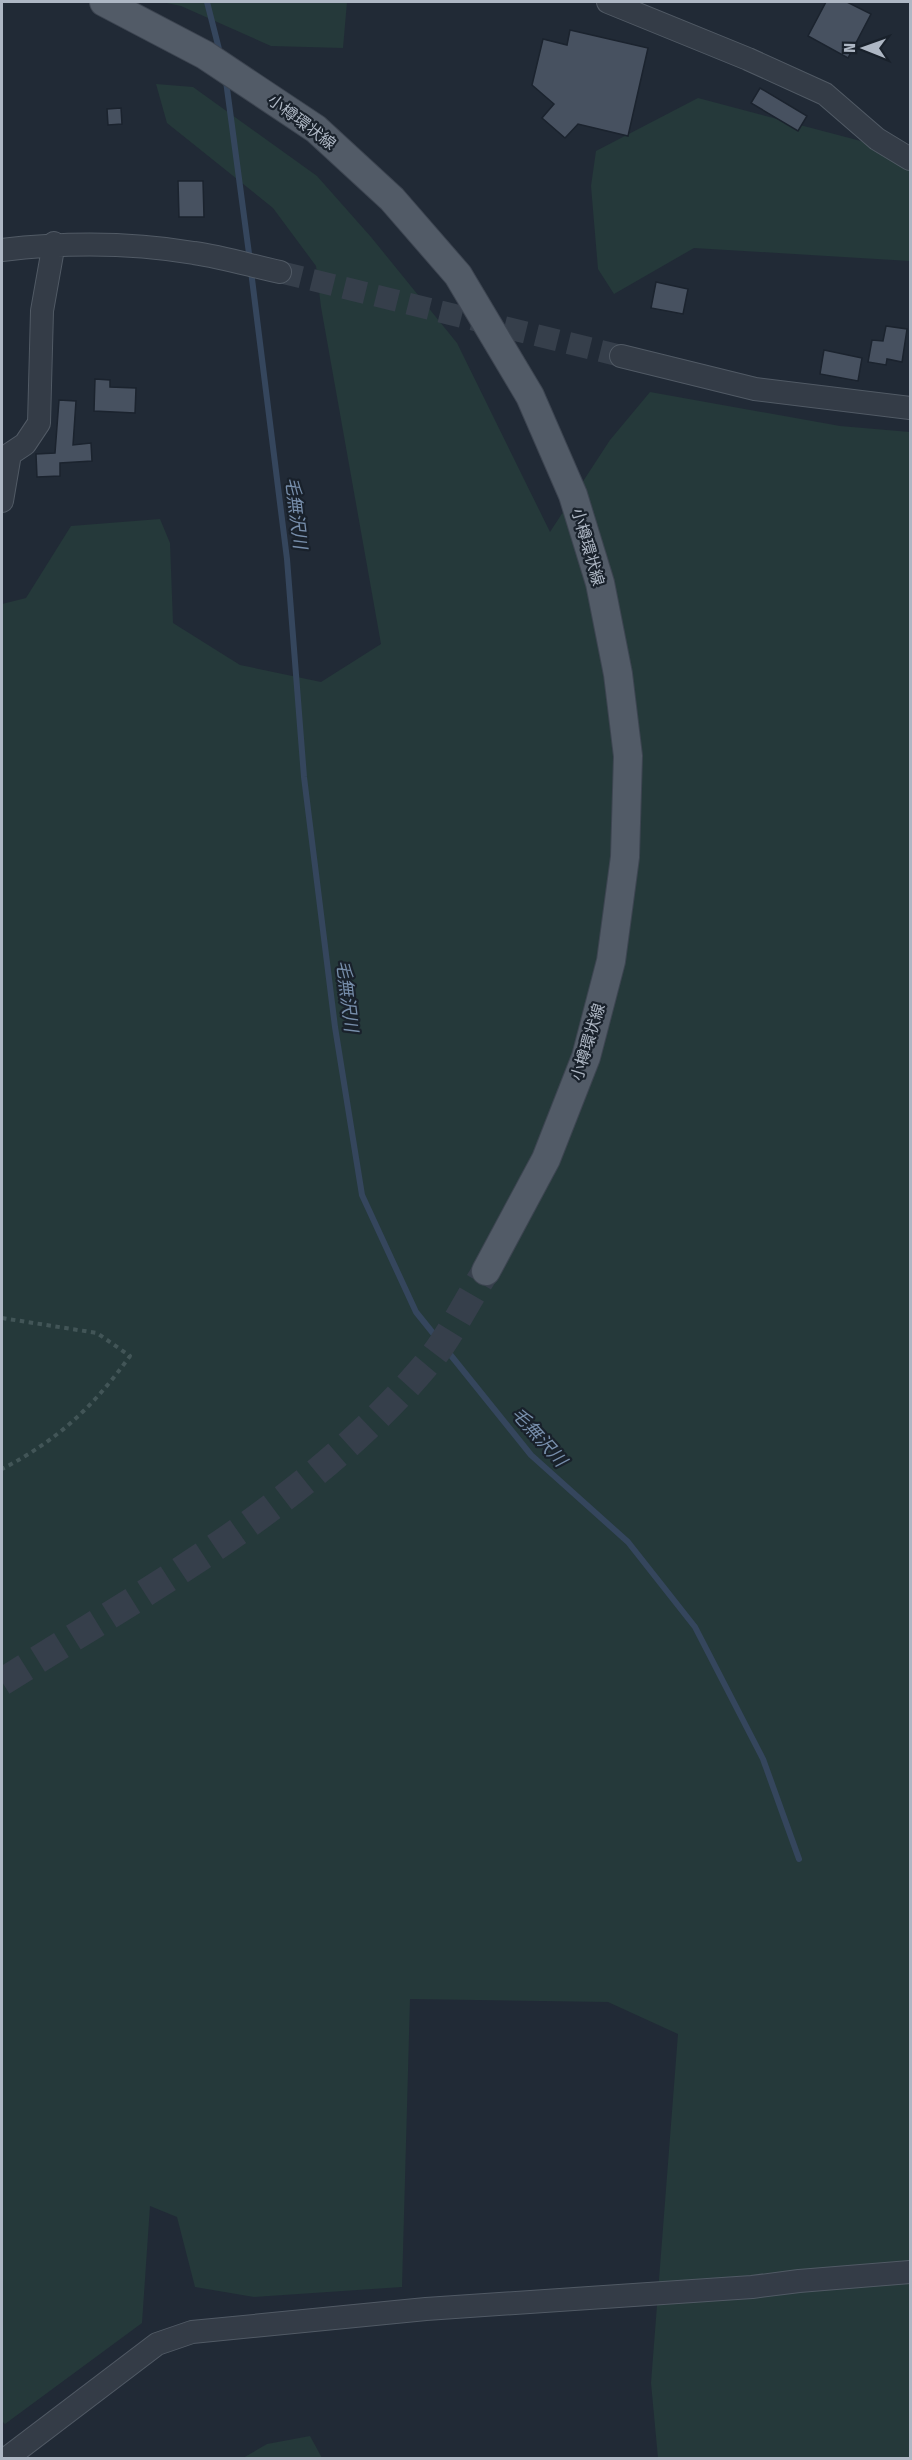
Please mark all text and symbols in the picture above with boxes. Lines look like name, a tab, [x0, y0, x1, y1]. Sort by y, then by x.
north arrow	[834, 18, 894, 78]
text: N	[840, 43, 859, 53]
street label: 小樽環状線	[264, 90, 340, 154]
water label: 毛無沢川	[281, 476, 312, 552]
street label: 小樽環状線	[568, 506, 608, 588]
water label: 毛無沢川	[332, 959, 363, 1035]
street label: 小樽環状線	[567, 1001, 609, 1083]
water label: 毛無沢川	[507, 1403, 573, 1473]

